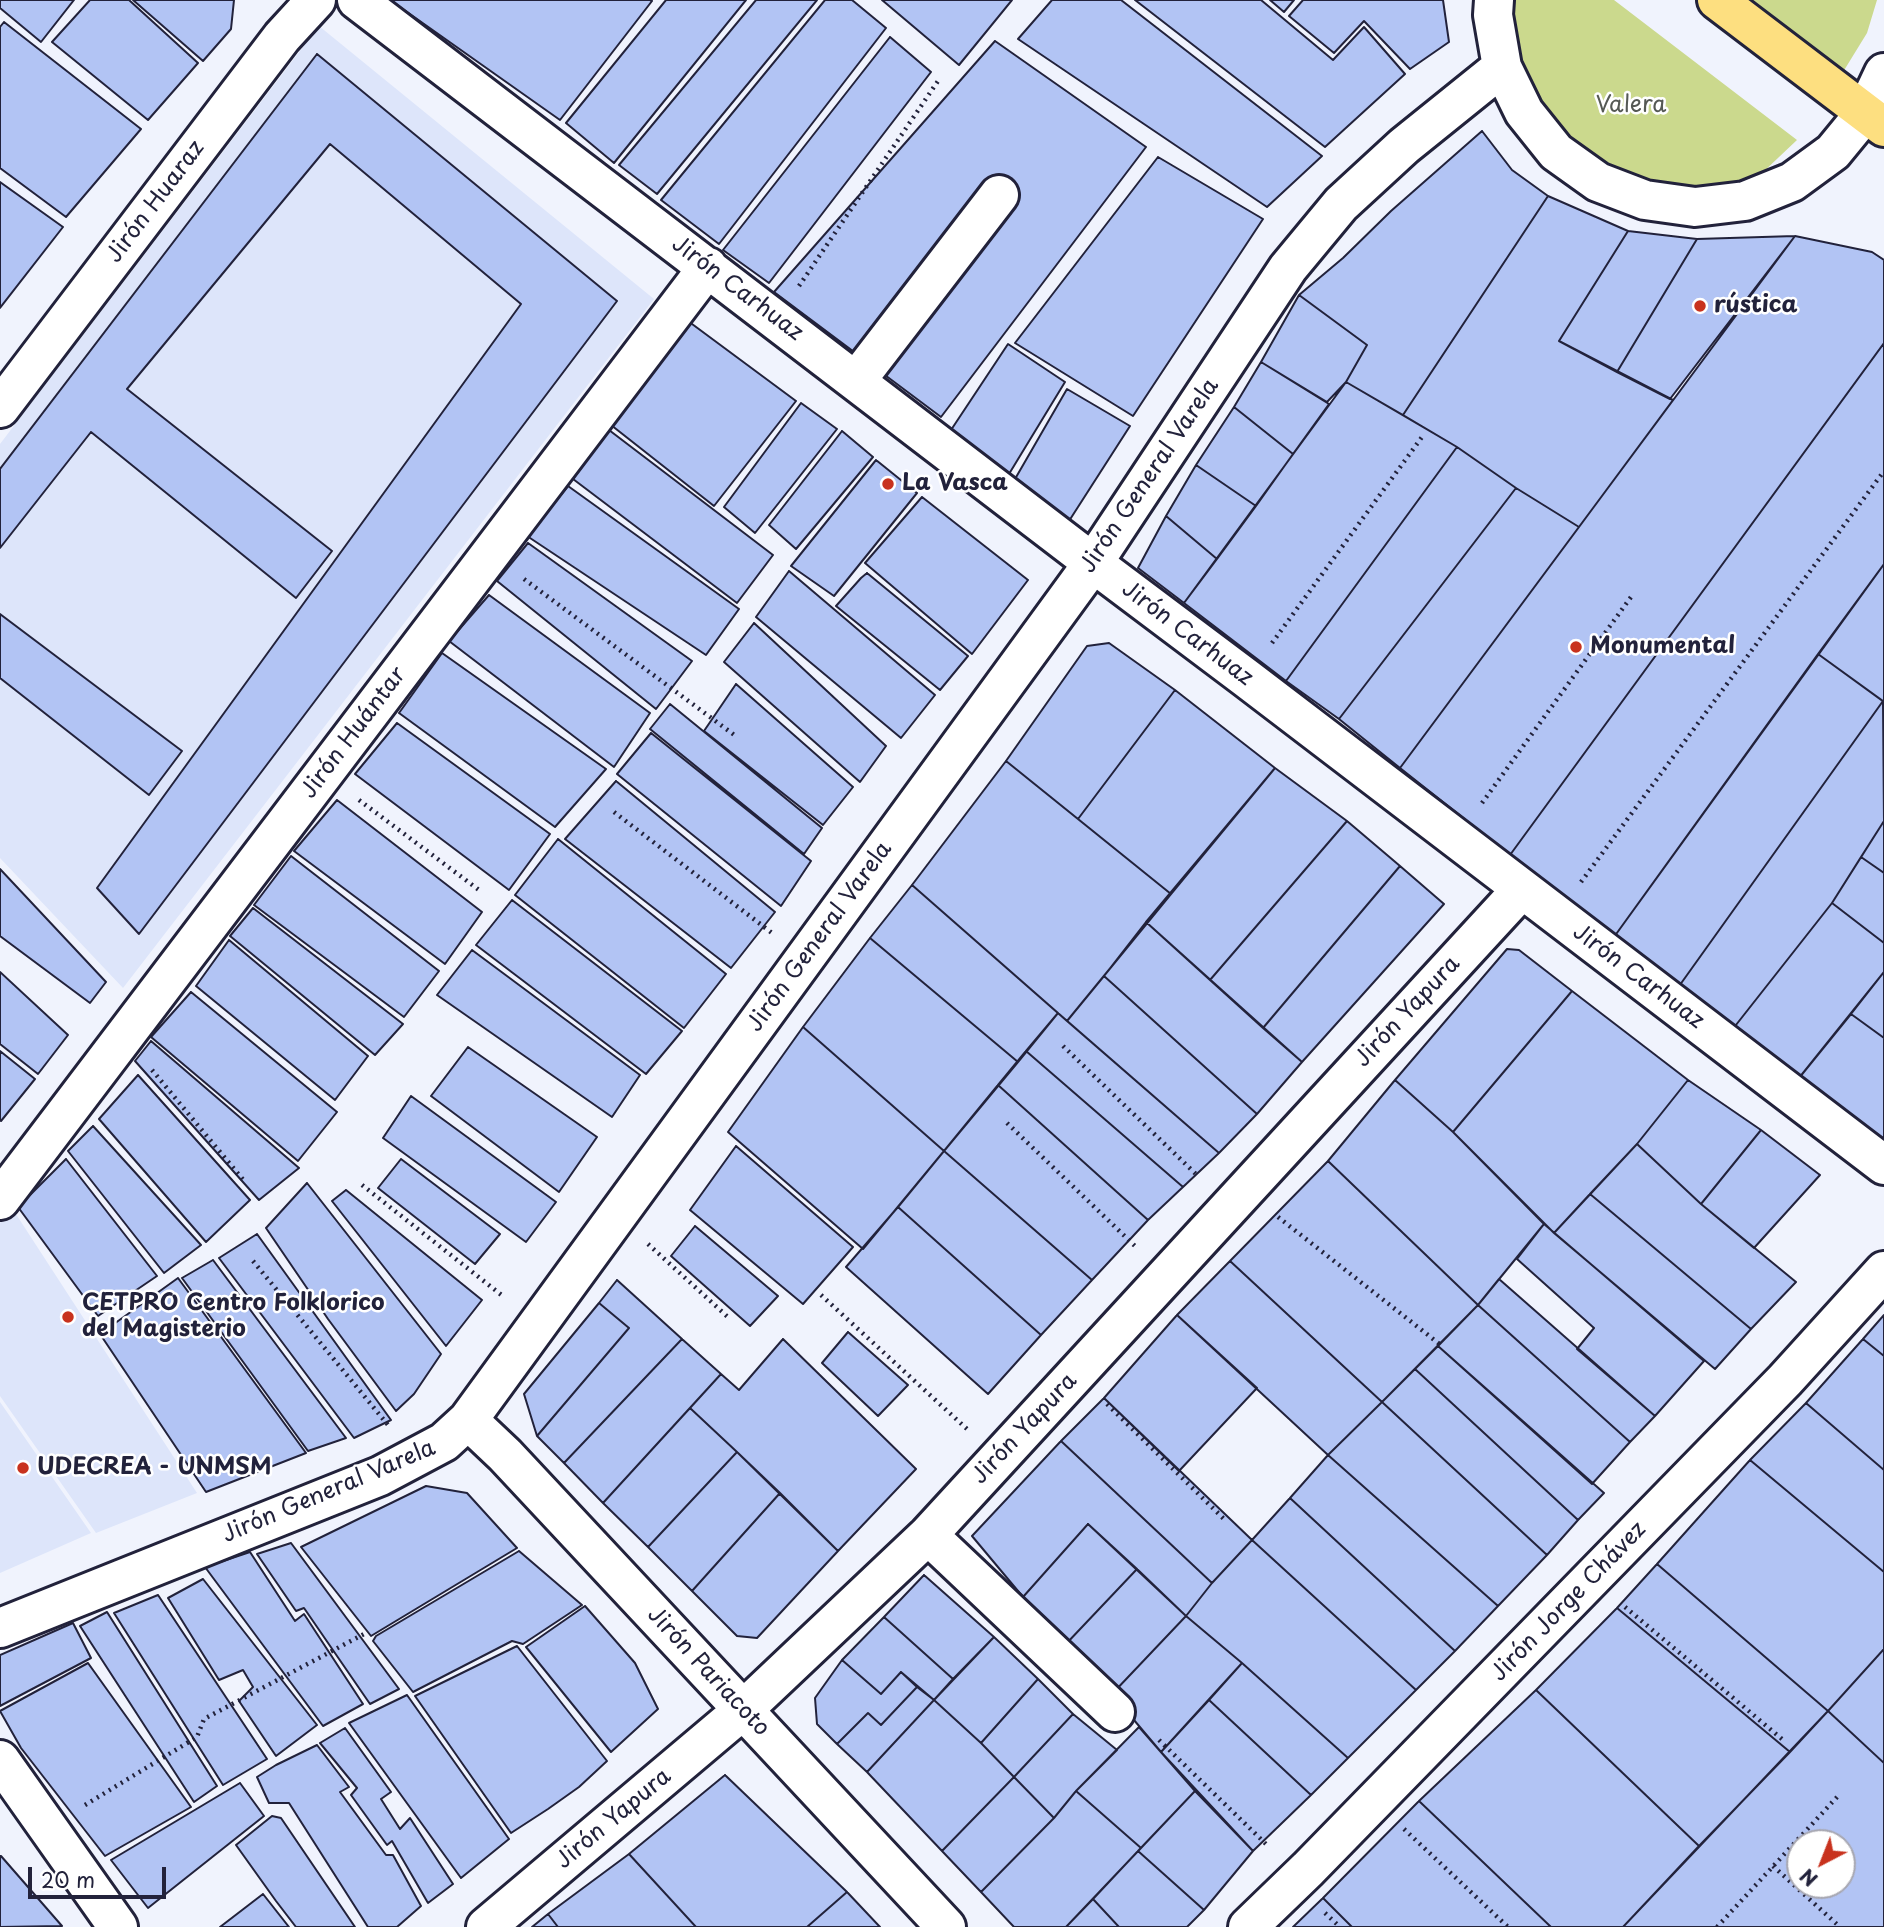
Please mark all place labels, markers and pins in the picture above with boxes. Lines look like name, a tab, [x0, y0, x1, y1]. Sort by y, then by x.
place label: rústica	[1714, 292, 1798, 320]
marker: rústica	[1692, 298, 1708, 314]
place label: La Vasca	[902, 470, 1008, 498]
marker: La Vasca	[880, 476, 896, 492]
place label: Monumental	[1590, 633, 1735, 661]
marker: Monumental	[1568, 639, 1584, 655]
place label: CETPRO Centro Folklorico del Magisterio	[82, 1290, 385, 1344]
marker: CETPRO Centro Folklorico del Magisterio	[60, 1309, 76, 1325]
place label: UDECREA - UNMSM	[37, 1454, 271, 1482]
marker: UDECREA - UNMSM	[15, 1460, 31, 1476]

